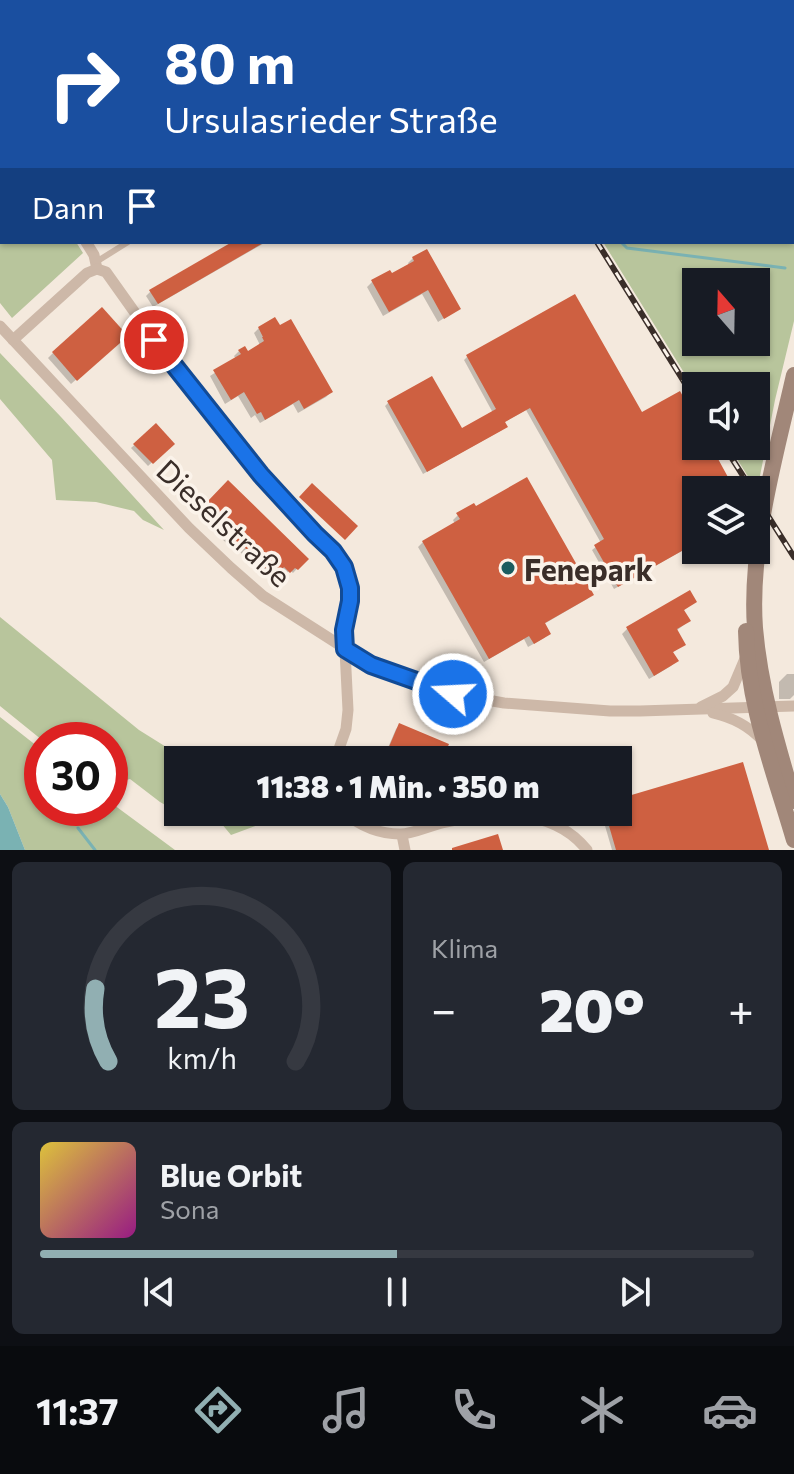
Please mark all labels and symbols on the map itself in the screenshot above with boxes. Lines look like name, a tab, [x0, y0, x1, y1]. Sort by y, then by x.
north arrow	[682, 268, 770, 356]
pin	[120, 306, 188, 374]
street label: Dieselstraße	[150, 451, 300, 593]
place label: Fenepark	[524, 550, 653, 587]
marker: Fenepark	[499, 559, 517, 577]
position arrow	[411, 652, 495, 736]
speed limit sign: 30	[24, 722, 128, 826]

